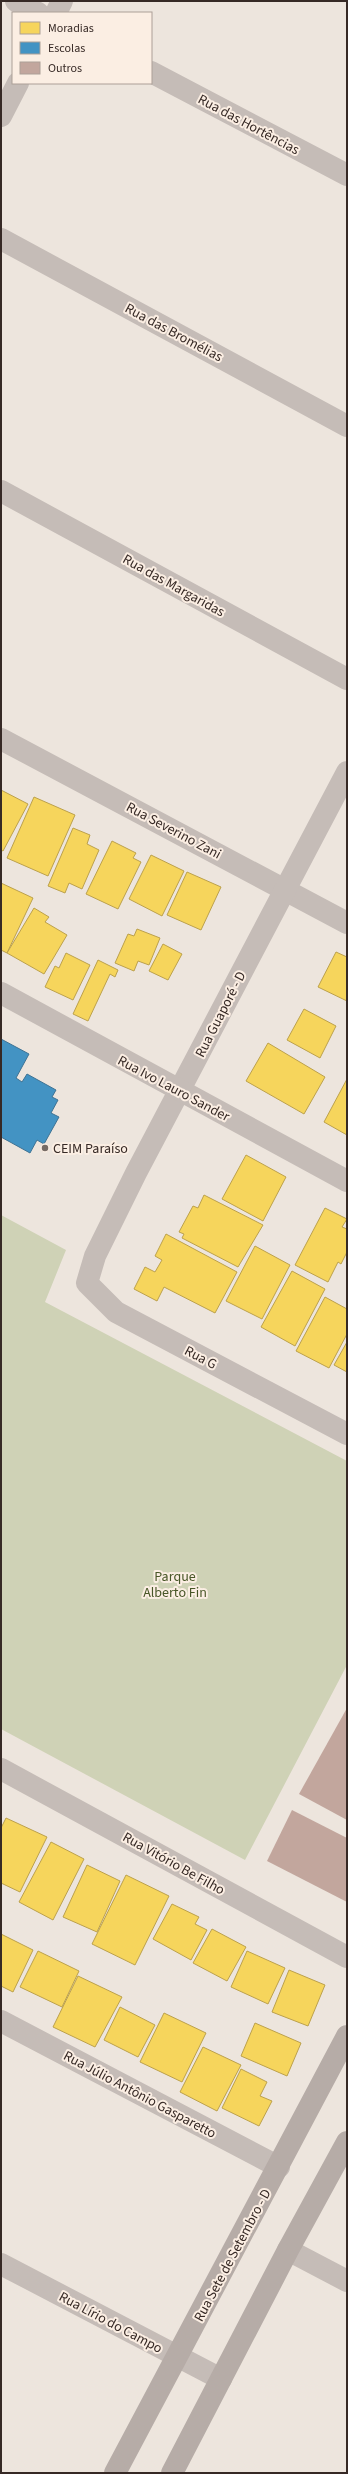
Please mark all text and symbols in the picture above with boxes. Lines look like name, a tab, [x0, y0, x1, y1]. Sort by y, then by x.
legend	[12, 12, 152, 84]
text: Moradias	[48, 20, 94, 37]
text: Escolas	[48, 40, 85, 57]
text: Outros	[48, 60, 82, 77]
street label: Rua das Hortências	[194, 90, 303, 160]
street label: Rua das Bromélias	[121, 299, 226, 367]
street label: Rua das Margaridas	[119, 550, 228, 622]
street label: Rua Severino Zani	[122, 797, 225, 864]
street label: Rua Guaporé - D	[191, 968, 251, 1061]
street label: Rua Ivo Lauro Sander	[114, 1051, 233, 1127]
place label: CEIM Paraíso	[53, 1139, 128, 1159]
marker: CEIM Paraíso	[40, 1143, 50, 1153]
street label: Rua G	[181, 1341, 220, 1375]
park label: Parque Alberto Fin	[143, 1567, 207, 1603]
street label: Rua Vitório Be Filho	[119, 1827, 228, 1900]
street label: Rua Júlio Antônio Gasparetto	[60, 2046, 219, 2144]
street label: Rua Sete de Setembro - D	[189, 2186, 276, 2325]
street label: Rua Lírio do Campo	[55, 2287, 166, 2359]

